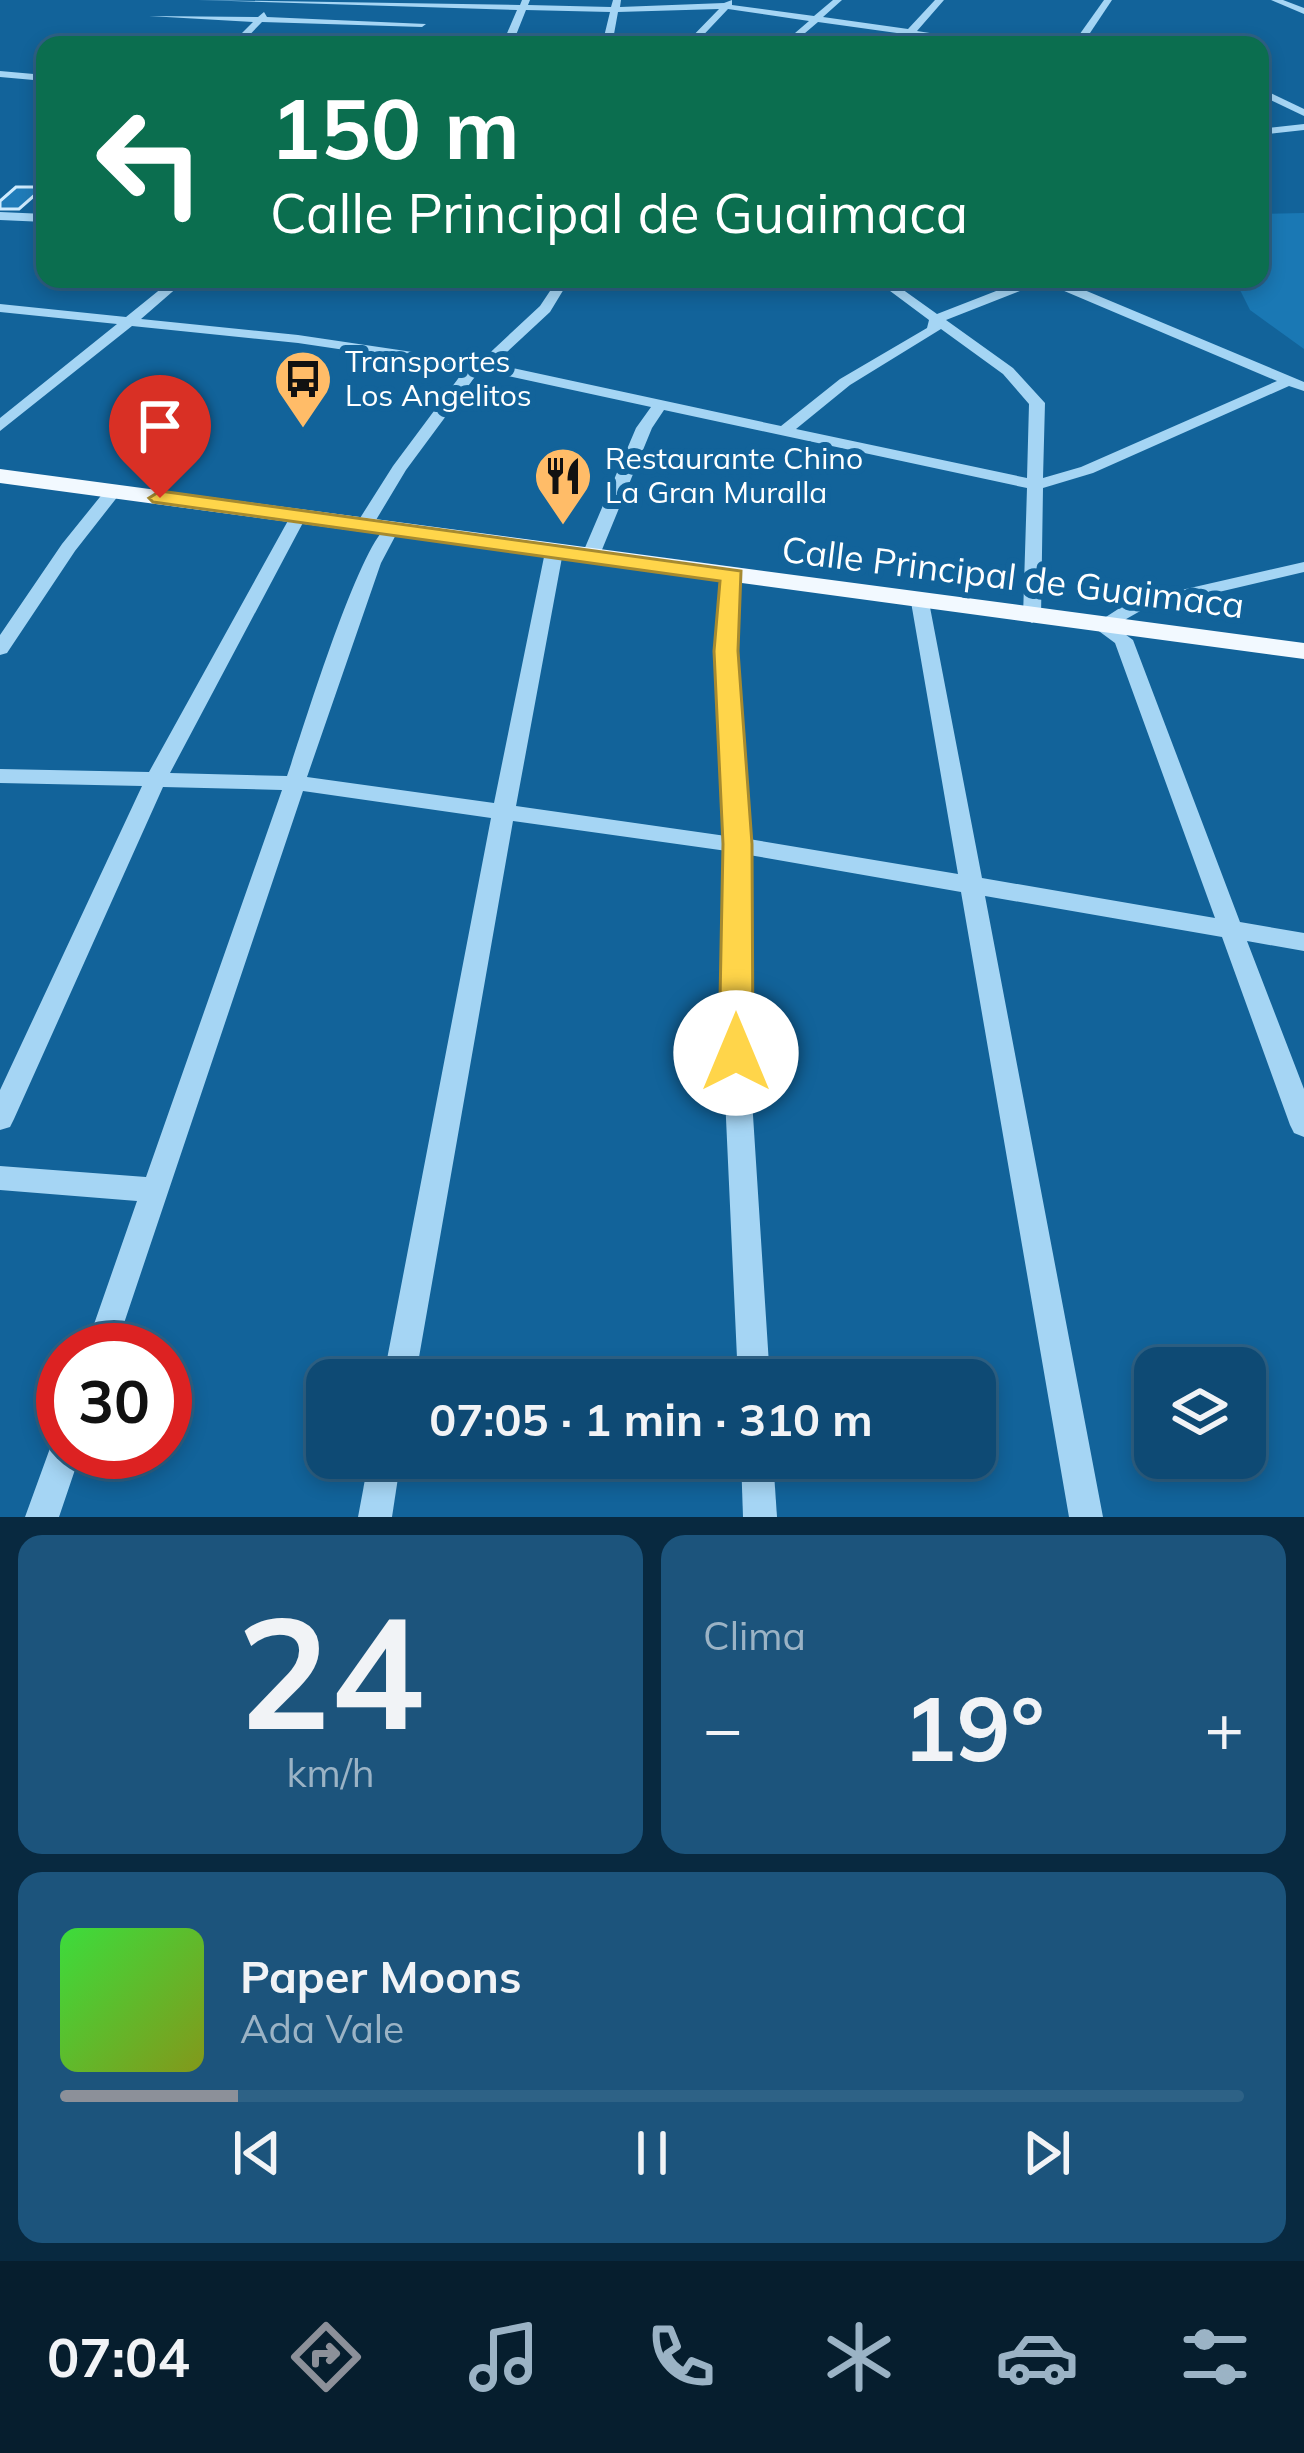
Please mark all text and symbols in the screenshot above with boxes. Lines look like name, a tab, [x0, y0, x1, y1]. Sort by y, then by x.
text: 150 m	[270, 75, 520, 180]
icon: left	[72, 84, 228, 240]
text: Calle Principal de Guaimaca	[270, 179, 968, 247]
place label: Transportes Los Angelitos	[345, 342, 532, 414]
bus stop icon: Transportes Los Angelitos	[272, 348, 334, 430]
pin	[109, 375, 211, 498]
icon: arrive	[127, 393, 193, 459]
place label: Restaurante Chino La Gran Muralla	[605, 439, 863, 511]
restaurant icon: Restaurante Chino La Gran Muralla	[532, 445, 594, 527]
street label: Calle Principal de Guaimaca	[779, 526, 1247, 627]
position arrow	[673, 990, 799, 1116]
speed limit sign: 30	[36, 1323, 192, 1479]
map controls	[1134, 1347, 1266, 1479]
button: layers	[1134, 1347, 1266, 1479]
text: 07:05 · 1 min · 310 m	[429, 1391, 873, 1447]
text: 24	[237, 1572, 424, 1768]
text: Clima	[703, 1611, 806, 1660]
text: 19°	[902, 1671, 1045, 1784]
text: −	[703, 1686, 743, 1769]
text: +	[1204, 1686, 1244, 1769]
text: km/h	[286, 1748, 375, 1797]
text: Paper Moons	[240, 1948, 522, 2004]
text: Ada Vale	[240, 2004, 404, 2053]
icon: previous	[224, 2120, 290, 2186]
icon: pause	[619, 2120, 685, 2186]
icon: next	[1014, 2120, 1080, 2186]
icon: directions	[284, 2315, 368, 2399]
icon: music	[462, 2315, 546, 2399]
icon: phone	[639, 2315, 723, 2399]
icon: climate	[817, 2315, 901, 2399]
icon: car	[995, 2315, 1079, 2399]
icon: filters	[1173, 2315, 1257, 2399]
text: 07:04	[47, 2323, 190, 2391]

